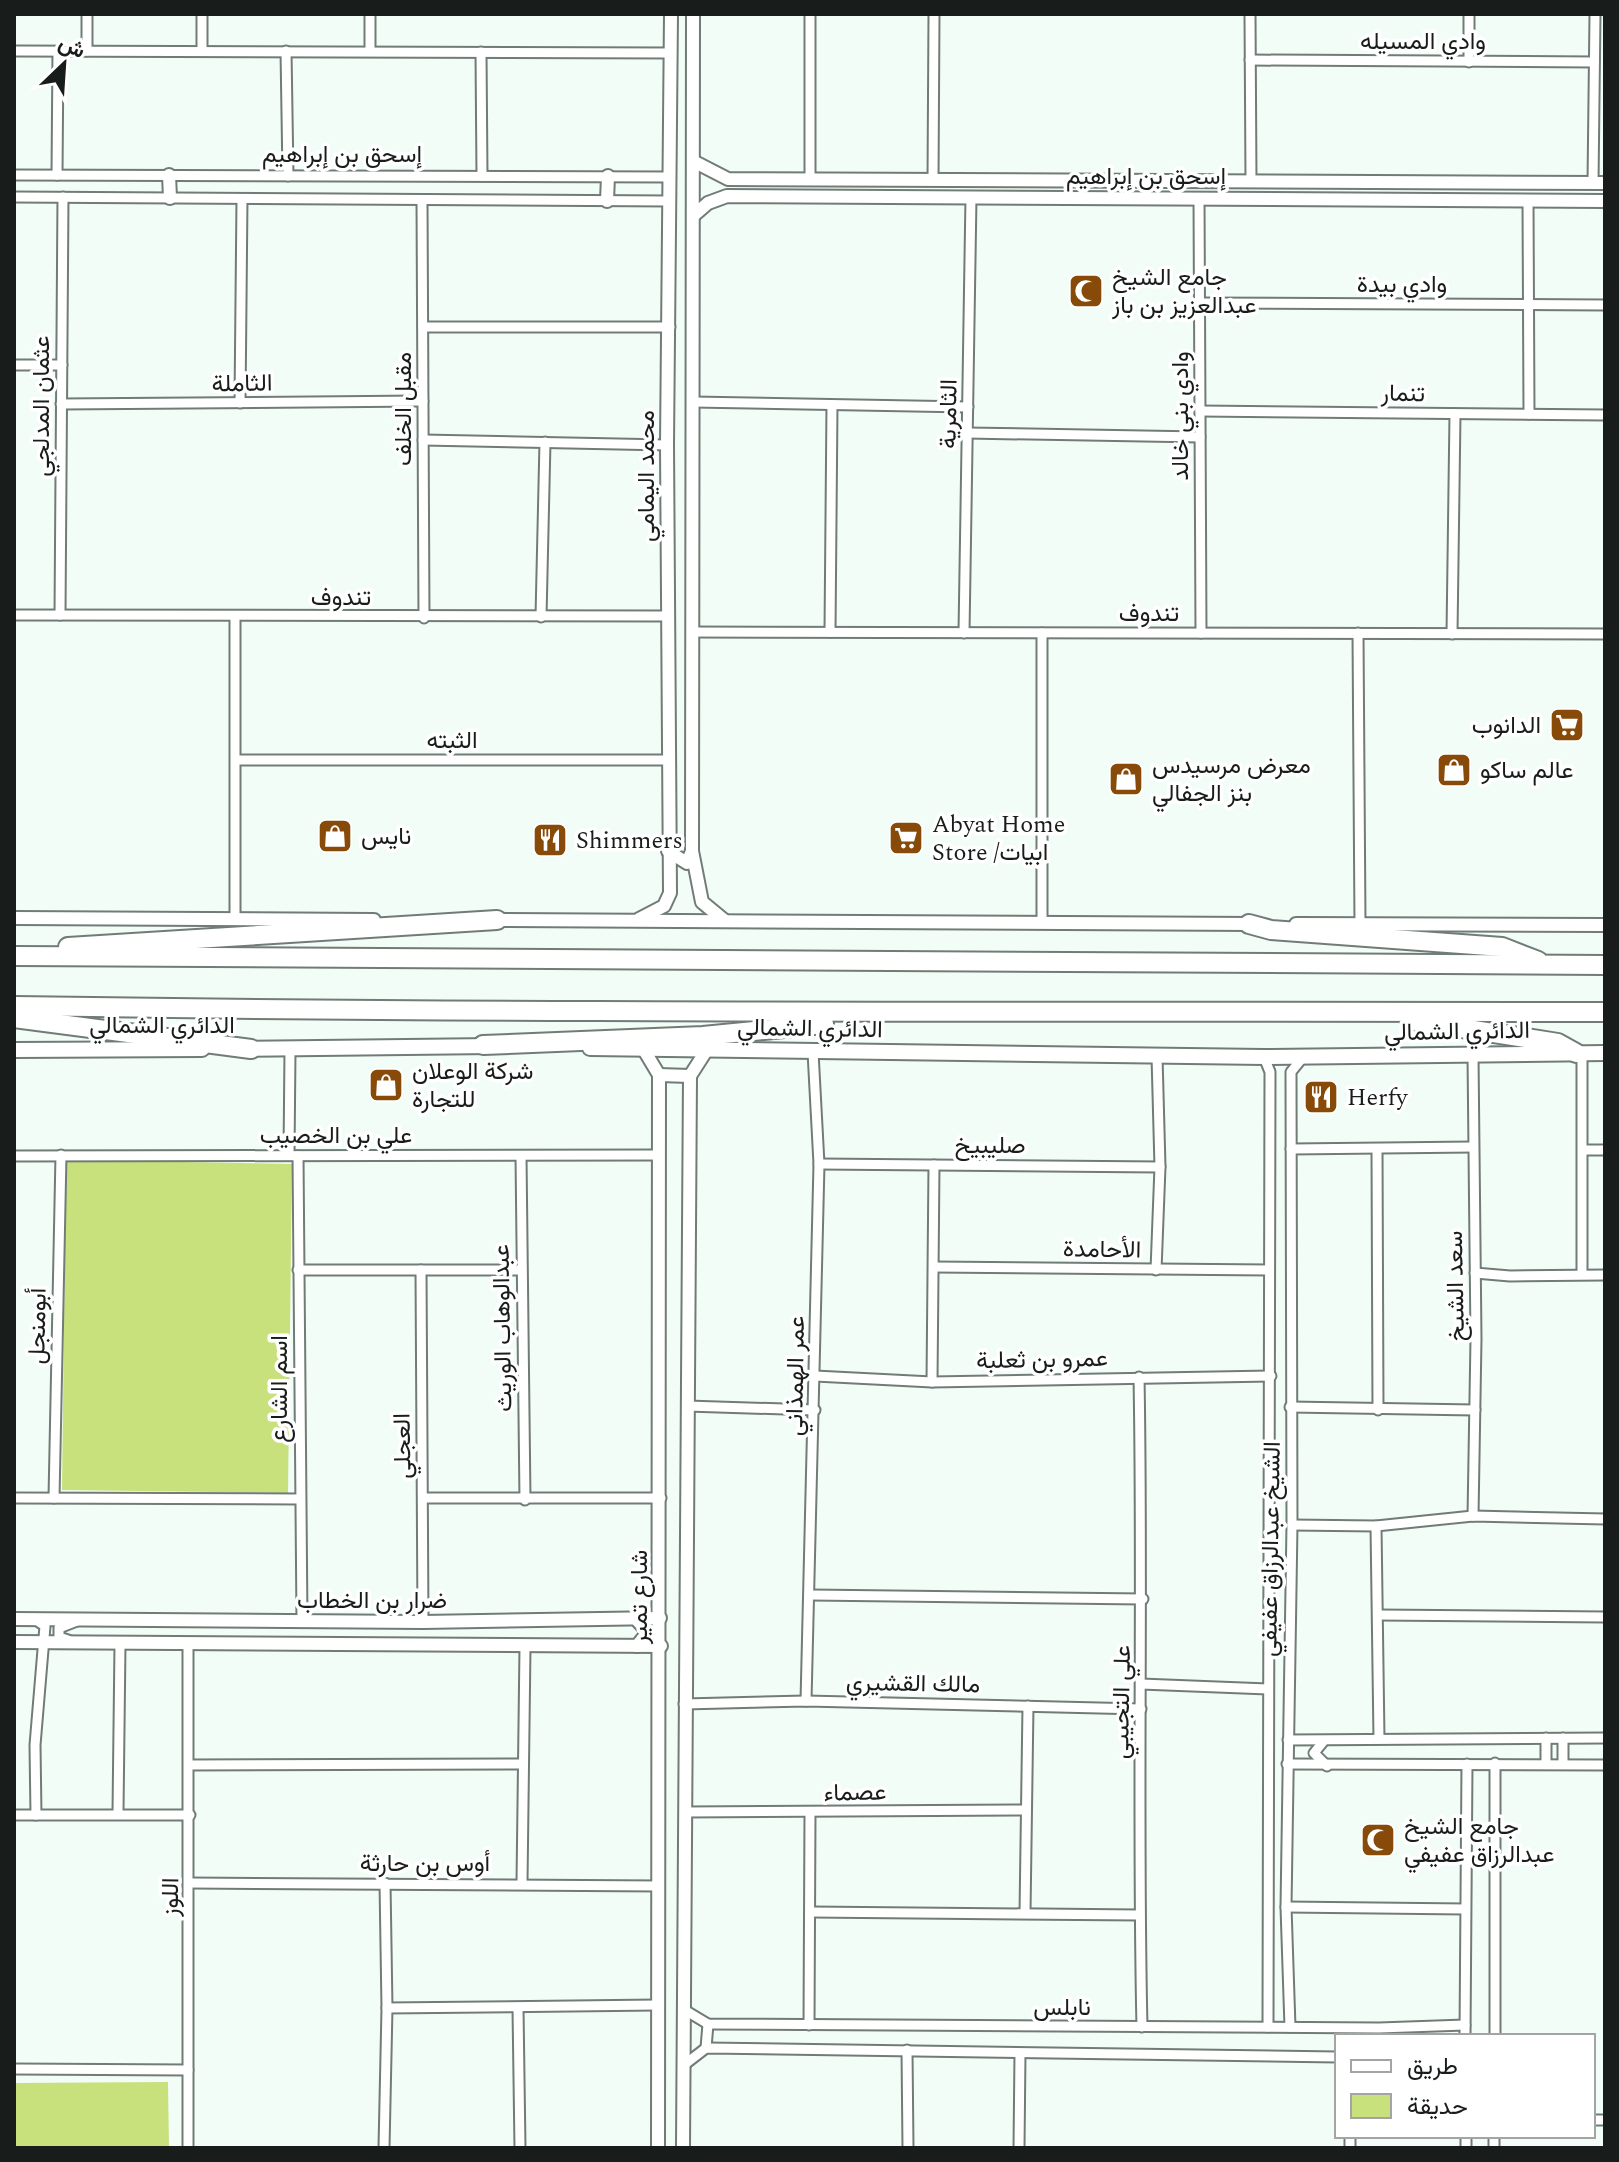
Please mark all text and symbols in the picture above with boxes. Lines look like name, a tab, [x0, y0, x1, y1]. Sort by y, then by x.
north arrow	[24, 24, 104, 104]
street label: وادي المسيله	[1360, 24, 1486, 60]
text: ش	[53, 27, 91, 68]
street label: إسحق بن إبراهيم	[262, 137, 422, 173]
street label: إسحق بن إبراهيم	[1066, 159, 1226, 195]
place label: جامع الشيخ عبدالعزيز بن باز	[1111, 260, 1257, 324]
street label: وادي بيدة	[1357, 267, 1447, 303]
mosque icon: جامع الشيخ عبدالعزيز بن باز	[1067, 272, 1105, 310]
street label: عثمان المدلجي	[24, 335, 60, 477]
street label: وادي بني خالد	[1163, 351, 1199, 481]
street label: مقبل الخلف	[386, 352, 422, 466]
street label: الثاملة	[211, 365, 273, 403]
street label: تنمار	[1380, 376, 1425, 412]
street label: الثامرية	[930, 379, 968, 449]
street label: محمد اليمامي	[629, 410, 665, 542]
street label: تندوف	[311, 580, 371, 616]
street label: تندوف	[1119, 596, 1179, 632]
supermarket icon: الدانوب	[1548, 706, 1586, 744]
place label: الدانوب	[1472, 708, 1541, 744]
street label: الثبته	[426, 723, 478, 759]
place label: معرض مرسيدس بنز الجفالي	[1152, 748, 1311, 812]
shop icon: عالم ساكو	[1435, 751, 1473, 789]
place label: عالم ساكو	[1480, 753, 1573, 789]
shop icon: معرض مرسيدس بنز الجفالي	[1107, 760, 1145, 798]
place label: Abyat Home Store /ابيات	[932, 807, 1065, 871]
shop icon: نايس	[316, 817, 354, 855]
place label: نايس	[361, 819, 411, 855]
supermarket icon: Abyat Home Store /ابيات	[887, 819, 925, 857]
restaurant icon: Shimmers	[531, 821, 569, 859]
place label: Shimmers	[576, 823, 683, 859]
street label: الدائري الشمالي	[89, 1008, 235, 1044]
street label: الدائري الشمالي	[737, 1010, 883, 1048]
street label: الدائري الشمالي	[1384, 1013, 1530, 1051]
place label: شركة الوعلان للتجارة	[412, 1054, 533, 1118]
shop icon: شركة الوعلان للتجارة	[367, 1066, 405, 1104]
restaurant icon: Herfy	[1302, 1078, 1340, 1116]
place label: Herfy	[1347, 1080, 1409, 1116]
street label: علي بن الخصيب	[260, 1118, 412, 1154]
street label: صليبيخ	[954, 1128, 1026, 1164]
street label: سعد الشيخ	[1437, 1230, 1475, 1342]
street label: الأحامدة	[1063, 1231, 1141, 1269]
street label: عبدالوهاب الوريث	[484, 1244, 522, 1412]
street label: أبومنجل	[19, 1287, 57, 1365]
street label: عمر الهمذاني	[777, 1315, 815, 1437]
street label: اسم الشارع	[262, 1335, 298, 1443]
street label: عمرو بن ثعلبة	[976, 1341, 1108, 1379]
street label: العجلي	[384, 1413, 422, 1479]
street label: الشيخ عبدالرزاق عفيفي	[1251, 1441, 1291, 1657]
street label: شارع تمير	[622, 1550, 658, 1645]
street label: ضرار بن الخطاب	[297, 1583, 447, 1619]
street label: علي التجيبي	[1103, 1645, 1141, 1759]
street label: مالك القشيري	[846, 1665, 980, 1703]
street label: عصماء	[823, 1774, 887, 1812]
place label: جامع الشيخ عبدالرزاق عفيفي	[1404, 1809, 1554, 1873]
mosque icon: جامع الشيخ عبدالرزاق عفيفي	[1359, 1821, 1397, 1859]
street label: أوس بن حارثة	[360, 1846, 491, 1882]
street label: اللوز	[153, 1877, 189, 1918]
street label: نابلس	[1033, 1990, 1091, 2026]
legend	[1335, 2034, 1595, 2138]
text: طريق	[1407, 2049, 1458, 2085]
text: حديقة	[1407, 2089, 1468, 2125]

